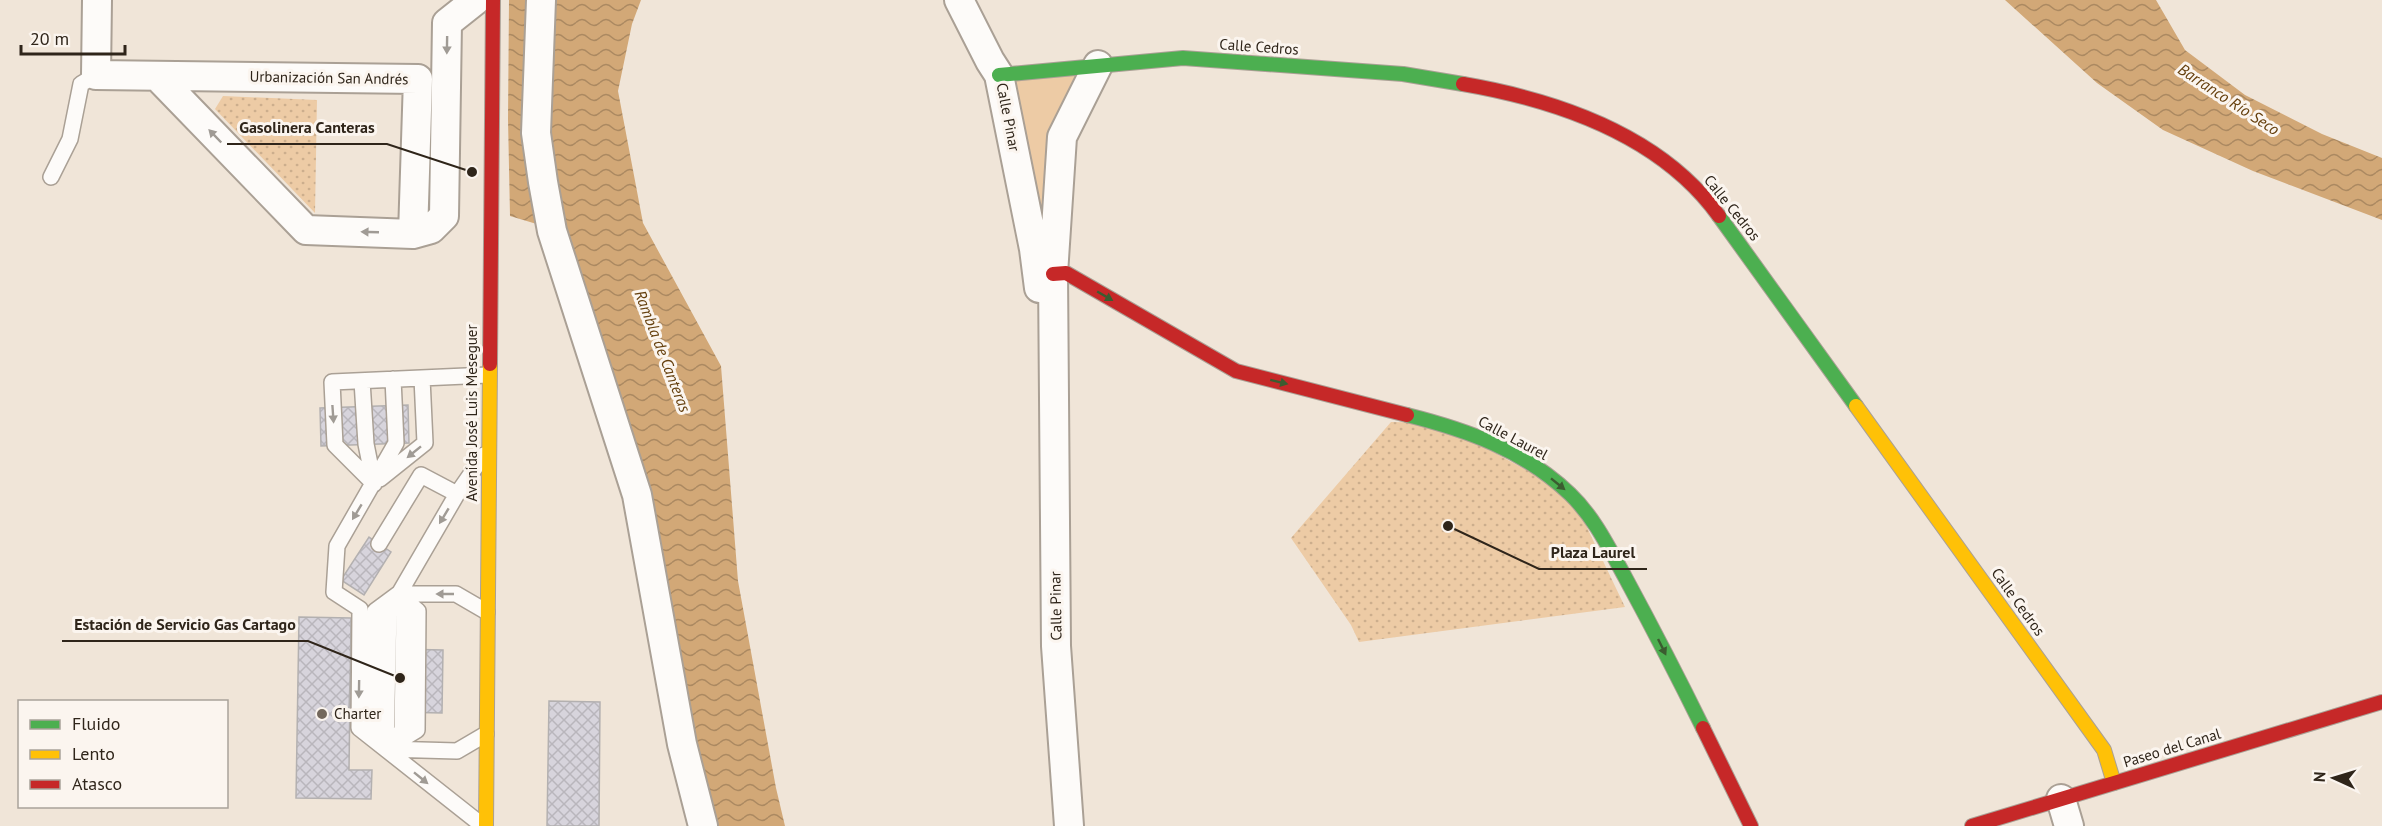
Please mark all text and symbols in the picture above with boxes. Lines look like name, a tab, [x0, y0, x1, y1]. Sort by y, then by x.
scale bar	[21, 18, 124, 56]
text: 20 m	[30, 27, 69, 50]
street label: Calle Cedros	[1219, 34, 1299, 59]
one-way arrow	[442, 35, 452, 54]
water label: Barranco Río Seco	[2175, 59, 2283, 139]
street label: Urbanización San Andrés	[249, 67, 409, 88]
street label: Calle Pinar	[993, 81, 1024, 153]
callout: Gasolinera Canteras	[227, 110, 387, 144]
text: Gasolinera Canteras	[239, 117, 375, 137]
one-way arrow	[208, 128, 222, 143]
street label: Calle Cedros	[1700, 171, 1765, 244]
one-way arrow	[361, 227, 380, 237]
water label: Rambla de Canteras	[631, 287, 696, 415]
one-way arrow	[1097, 291, 1114, 301]
street label: Avenida José Luis Meseguer	[462, 324, 481, 502]
one-way arrow	[1270, 377, 1288, 387]
one-way arrow	[329, 404, 338, 423]
street label: Calle Laurel	[1475, 411, 1552, 464]
one-way arrow	[406, 445, 421, 457]
one-way arrow	[1550, 477, 1565, 489]
one-way arrow	[352, 504, 362, 521]
one-way arrow	[439, 508, 449, 525]
callout: Plaza Laurel	[1539, 535, 1647, 569]
text: Plaza Laurel	[1551, 542, 1635, 562]
street label: Calle Cedros	[1987, 564, 2049, 639]
street label: Calle Pinar	[1045, 571, 1066, 641]
one-way arrow	[435, 589, 454, 599]
callout: Estación de Servicio Gas Cartago	[62, 607, 308, 641]
text: Estación de Servicio Gas Cartago	[74, 614, 296, 634]
one-way arrow	[1656, 638, 1666, 656]
one-way arrow	[355, 679, 364, 698]
legend	[18, 700, 228, 808]
place label: Charter	[334, 704, 381, 723]
marker: Charter	[315, 707, 329, 721]
text: Fluido	[72, 712, 120, 735]
street label: Paseo del Canal	[2121, 723, 2223, 771]
text: Lento	[72, 742, 115, 765]
north arrow	[2304, 748, 2364, 808]
one-way arrow	[413, 771, 429, 784]
text: N	[2309, 771, 2329, 783]
text: Atasco	[72, 772, 122, 795]

